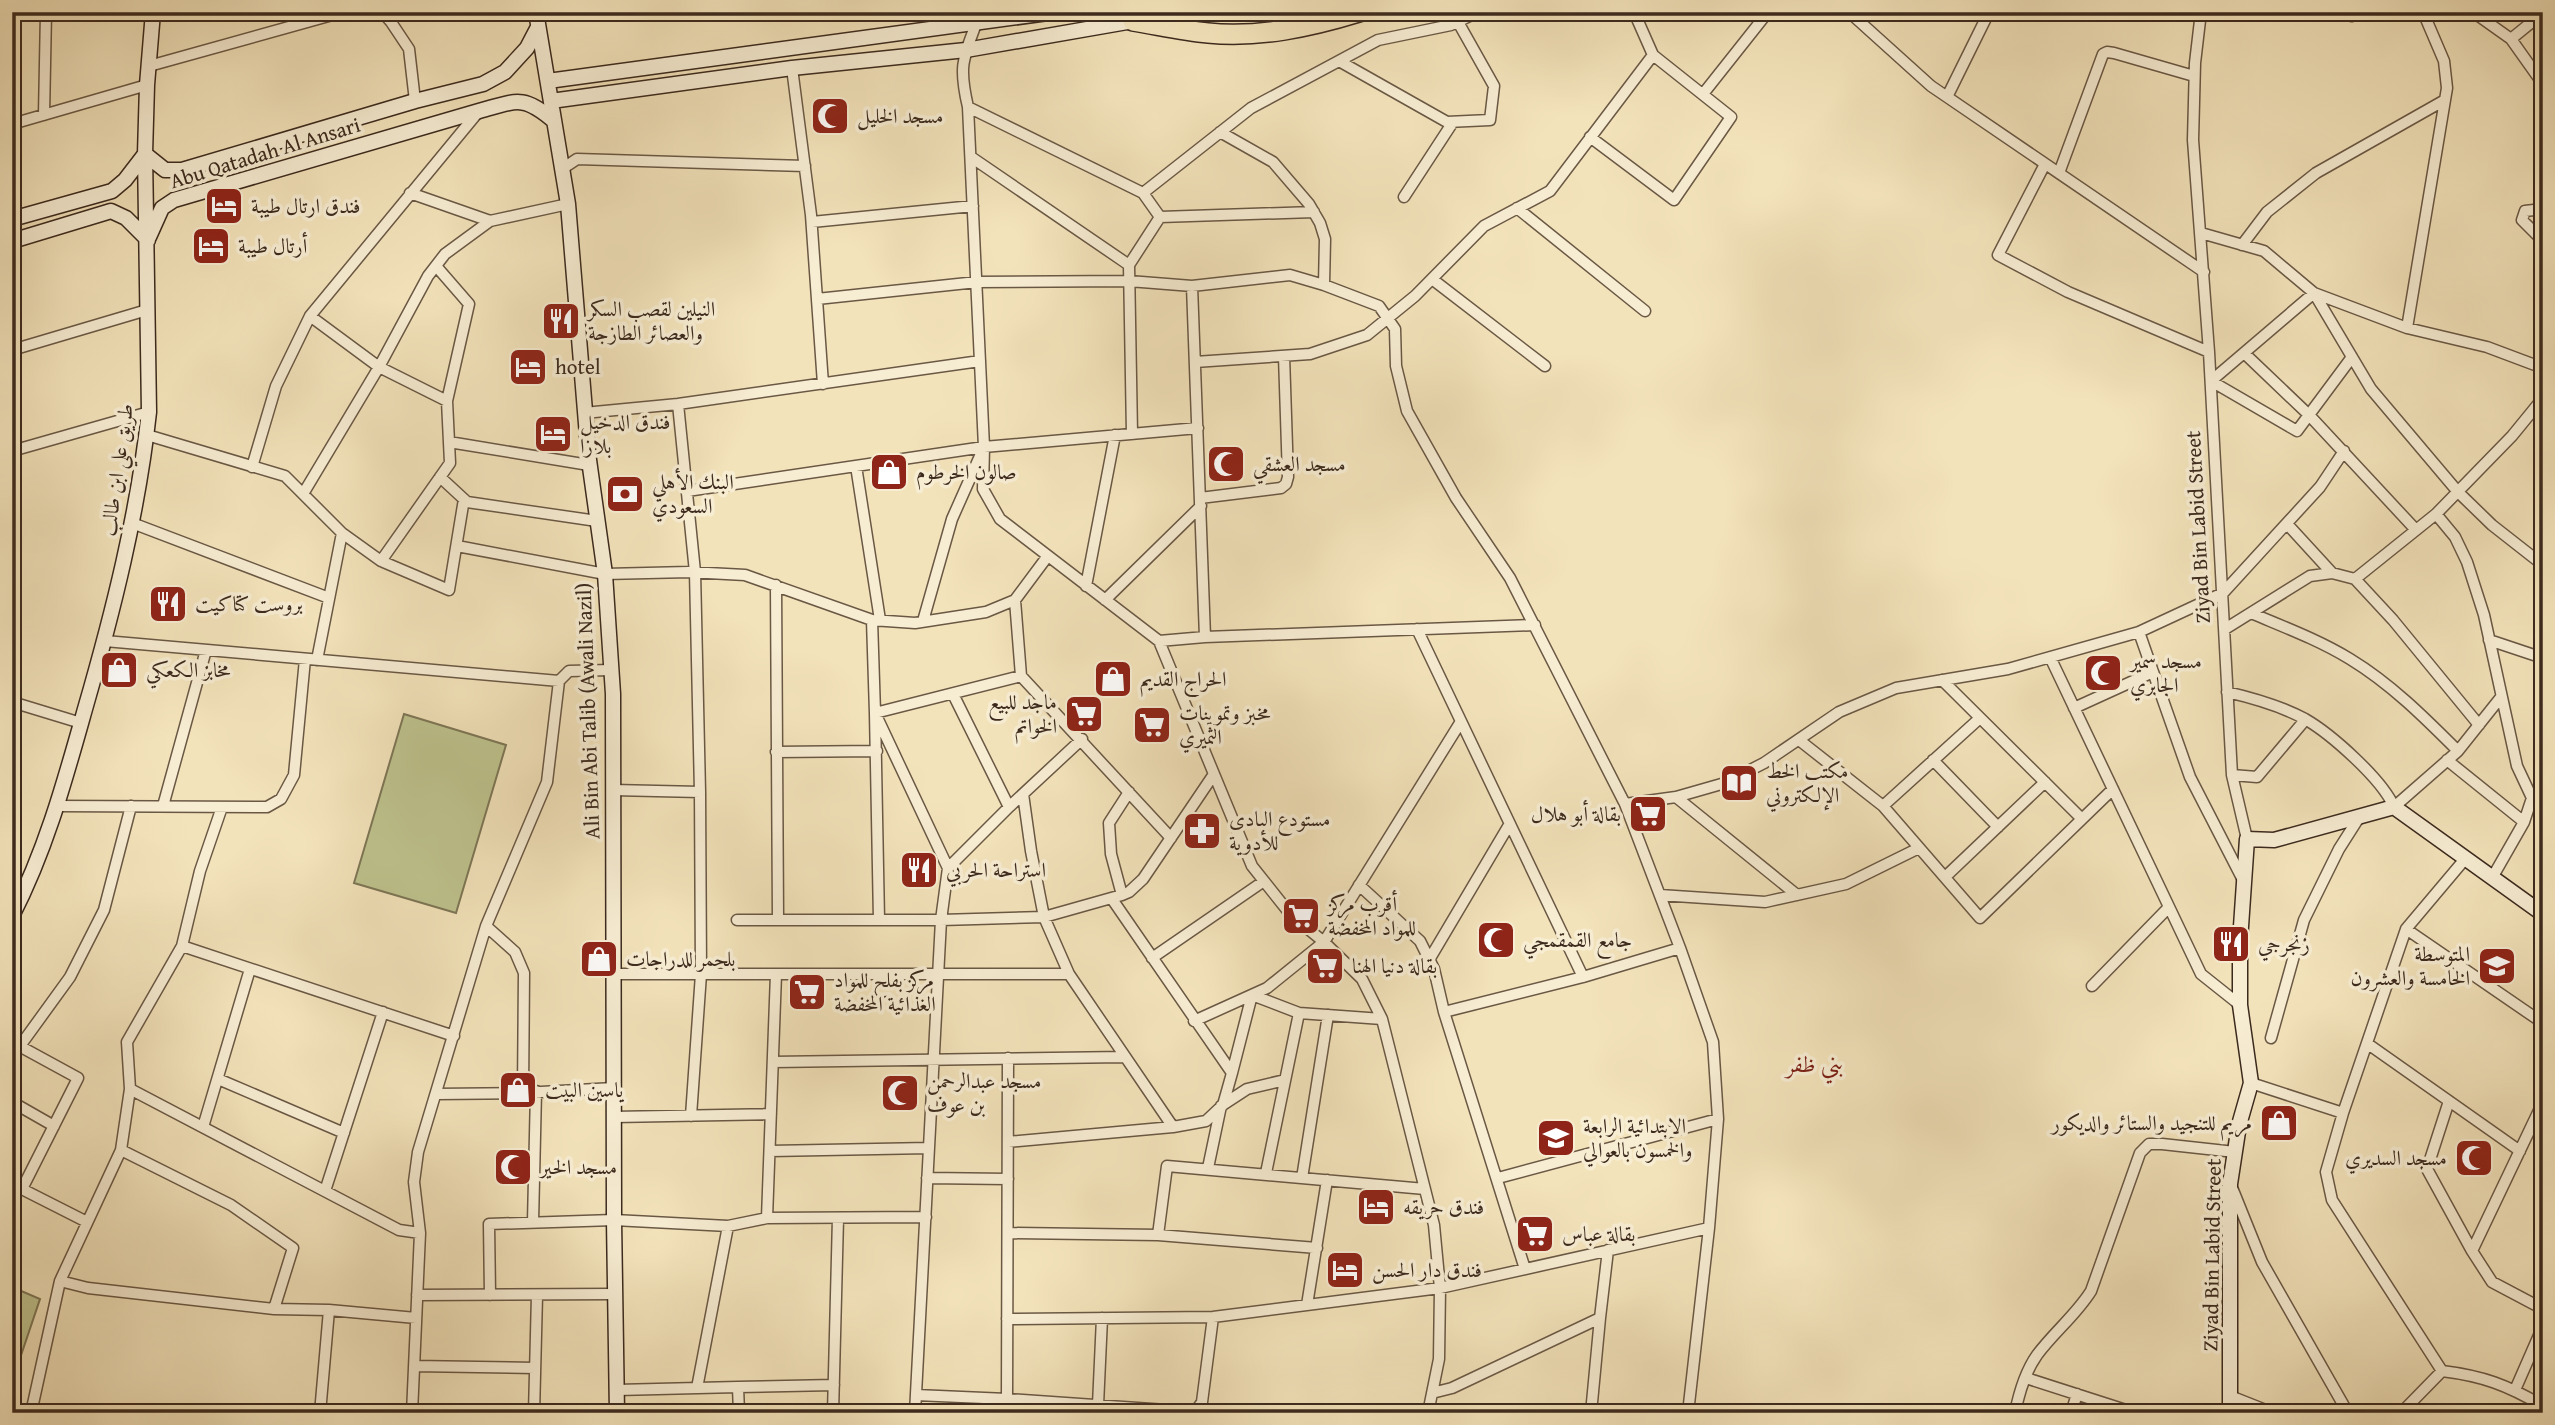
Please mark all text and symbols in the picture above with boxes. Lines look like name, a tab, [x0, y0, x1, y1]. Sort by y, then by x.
mosque icon: مسجد الخليل	[809, 95, 851, 137]
place label: مسجد الخليل	[857, 100, 943, 131]
street label: Abu Qatadah Al Ansari	[166, 109, 364, 196]
hotel icon: فندق ارتال طيبة	[203, 185, 245, 227]
place label: فندق ارتال طيبة	[251, 190, 360, 221]
hotel icon: أرتال طيبة	[190, 225, 232, 267]
place label: أرتال طيبة	[238, 230, 308, 261]
place label: النيلين لقصب السكر والعصائر الطازجة	[586, 293, 715, 348]
restaurant icon: النيلين لقصب السكر والعصائر الطازجة	[540, 300, 582, 342]
hotel icon: hotel	[507, 346, 549, 388]
place label: hotel	[555, 351, 601, 382]
street label: طريق علي ابن طالب	[92, 402, 146, 539]
place label: فندق الدخيل بلازا	[580, 406, 670, 461]
hotel icon: فندق الدخيل بلازا	[532, 413, 574, 455]
street label: Ziyad Bin Labid Street	[2177, 429, 2218, 624]
mosque icon: مسجد العشقي	[1205, 443, 1247, 485]
place label: مسجد العشقي	[1253, 448, 1346, 484]
shop icon: صالون الخرطوم	[868, 451, 910, 493]
place label: صالون الخرطوم	[916, 456, 1017, 490]
place label: البنك الأهلي السعودي	[652, 466, 734, 522]
bank icon: البنك الأهلي السعودي	[604, 473, 646, 515]
street label: Ali Bin Abi Talib (Awali Nazil)	[568, 582, 607, 840]
restaurant icon: بروست كتاكيت	[147, 583, 189, 625]
place label: بروست كتاكيت	[195, 588, 303, 619]
place label: مسجد سمير الجابري	[2128, 645, 2202, 701]
shop icon: مخابز الكعكي	[98, 649, 140, 691]
mosque icon: مسجد سمير الجابري	[2082, 652, 2124, 694]
place label: مخابز الكعكي	[146, 654, 231, 689]
shop icon: الحراج القديم	[1092, 658, 1134, 700]
place label: الحراج القديم	[1140, 663, 1227, 698]
place label: ماجد للبيع الخواتم	[988, 686, 1057, 744]
supermarket icon: ماجد للبيع الخواتم	[1063, 693, 1105, 735]
place label: مخبز وتموينات الثميري	[1179, 697, 1271, 753]
supermarket icon: مخبز وتموينات الثميري	[1131, 704, 1173, 746]
place label: مكتب الخط الإلكتروني	[1766, 755, 1848, 812]
library icon: مكتب الخط الإلكتروني	[1718, 762, 1760, 804]
supermarket icon: بقالة أبو هلال	[1627, 793, 1669, 835]
place label: بقالة أبو هلال	[1531, 798, 1621, 829]
place label: مستودع البادى للأدوية	[1229, 803, 1331, 858]
pharmacy icon: مستودع البادى للأدوية	[1181, 810, 1223, 852]
restaurant icon: استراحة الحربي	[898, 849, 940, 891]
place label: استراحة الحربي	[946, 854, 1046, 887]
place label: أقرب مركز للمواد المخفضة	[1326, 888, 1416, 943]
supermarket icon: أقرب مركز للمواد المخفضة	[1280, 895, 1322, 937]
mosque icon: جامع القمقمجي	[1475, 919, 1517, 961]
restaurant icon: زنجرجي	[2210, 923, 2252, 965]
place label: جامع القمقمجي	[1523, 924, 1632, 960]
place label: زنجرجي	[2258, 928, 2310, 961]
shop icon: بلحمر للدراجات	[578, 938, 620, 980]
place label: المتوسطة الخامسة والعشرون	[2350, 938, 2470, 993]
place label: بلحمر للدراجات	[626, 943, 736, 974]
supermarket icon: بقالة دنيا الهنا	[1304, 945, 1346, 987]
school or university icon: المتوسطة الخامسة والعشرون	[2476, 945, 2518, 987]
place label: بقالة دنيا الهنا	[1352, 950, 1437, 981]
place label: مركز بفلح للمواد الغذائية المخفضة	[834, 964, 936, 1019]
supermarket icon: مركز بفلح للمواد الغذائية المخفضة	[786, 971, 828, 1013]
district label: بني ظفر	[1784, 1047, 1844, 1084]
place label: مسجد عبدالرحمن بن عوف	[927, 1065, 1041, 1120]
shop icon: ياسين البيت	[497, 1069, 539, 1111]
mosque icon: مسجد عبدالرحمن بن عوف	[879, 1072, 921, 1114]
place label: ياسين البيت	[545, 1074, 624, 1105]
shop icon: مريم للتنجيد والستائر والديكور	[2258, 1102, 2300, 1144]
place label: مريم للتنجيد والستائر والديكور	[2050, 1107, 2252, 1141]
place label: الابتدائية الرابعة والخمسون بالعوالي	[1583, 1110, 1692, 1167]
school or university icon: الابتدائية الرابعة والخمسون بالعوالي	[1535, 1117, 1577, 1159]
mosque icon: مسجد السديري	[2453, 1137, 2495, 1179]
place label: مسجد السديري	[2345, 1142, 2447, 1174]
mosque icon: مسجد الخير	[492, 1146, 534, 1188]
place label: مسجد الخير	[538, 1151, 617, 1182]
street label: Ziyad Bin Labid Street	[2194, 1158, 2229, 1352]
hotel icon: فندق حريقه	[1355, 1186, 1397, 1228]
place label: فندق حريقه	[1403, 1191, 1484, 1222]
supermarket icon: بقالة عباس	[1514, 1213, 1556, 1255]
place label: بقالة عباس	[1562, 1218, 1636, 1249]
hotel icon: فندق دار الحسن	[1324, 1249, 1366, 1291]
place label: فندق دار الحسن	[1372, 1254, 1482, 1285]

